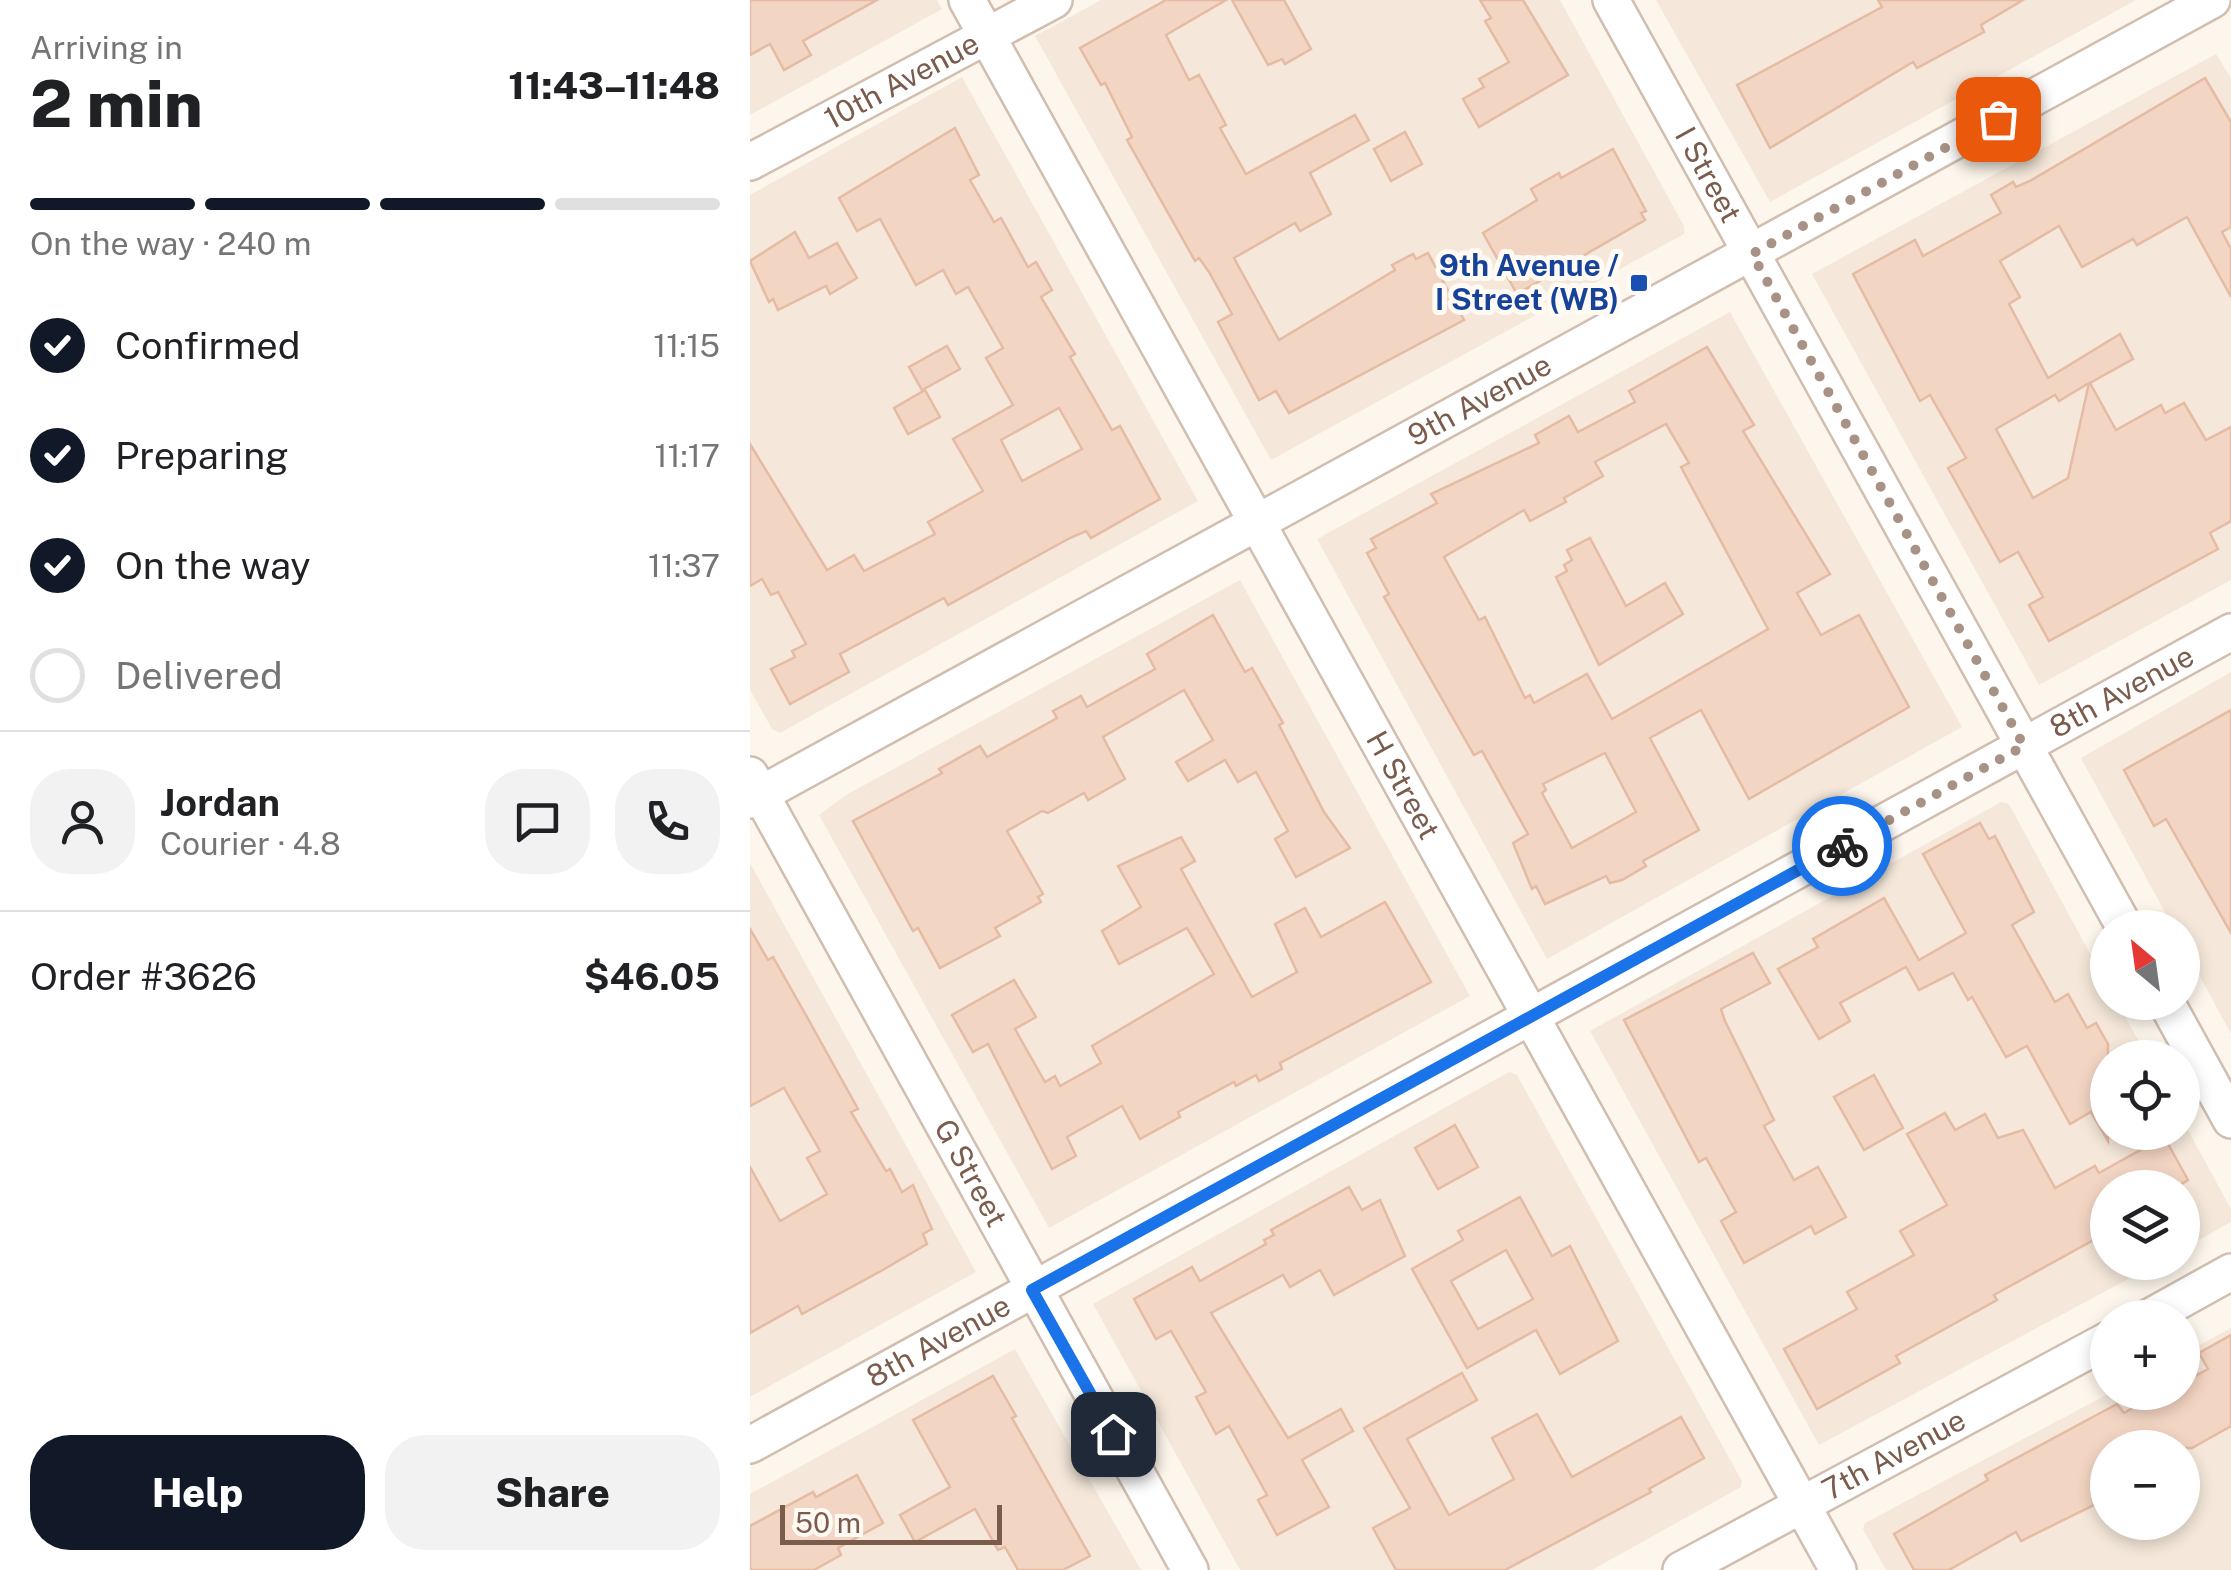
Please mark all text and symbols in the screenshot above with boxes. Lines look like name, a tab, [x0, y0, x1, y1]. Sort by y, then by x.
street label: 10th Avenue	[818, 24, 985, 136]
text: Arriving in	[30, 29, 183, 66]
text: 11:43–11:48	[508, 63, 720, 108]
text: 2 min	[30, 65, 203, 142]
pin	[1956, 77, 2041, 162]
icon: bag	[1971, 92, 2026, 147]
street label: I Street	[1668, 120, 1750, 228]
text: On the way · 240 m	[30, 225, 312, 262]
place label: 9th Avenue / I Street (WB)	[1435, 247, 1619, 317]
marker: 9th Avenue / I Street (WB)	[1628, 272, 1650, 294]
icon: check	[30, 318, 85, 373]
text: Confirmed	[115, 323, 300, 368]
text: 11:15	[653, 327, 720, 364]
street label: 9th Avenue	[1401, 346, 1557, 453]
icon: check	[30, 428, 85, 483]
text: Preparing	[115, 433, 289, 478]
text: 11:17	[654, 437, 720, 474]
icon: check	[30, 538, 85, 593]
text: On the way	[115, 543, 311, 588]
text: 11:37	[648, 547, 720, 584]
street label: 8th Avenue	[2043, 637, 2200, 745]
text: Delivered	[115, 653, 283, 698]
street label: H Street	[1359, 724, 1448, 845]
button: person	[30, 769, 135, 874]
button: chat	[485, 769, 590, 874]
button: phone	[615, 769, 720, 874]
text: Jordan	[160, 780, 280, 825]
courier	[1792, 796, 1892, 896]
icon: bike	[1815, 819, 1870, 874]
text: Courier · 4.8	[160, 825, 341, 862]
north arrow	[2090, 910, 2200, 1020]
map controls	[2090, 910, 2200, 1540]
text: Order #3626	[30, 954, 257, 999]
text: $46.05	[584, 954, 720, 999]
button: locate	[2090, 1040, 2200, 1150]
street label: G Street	[927, 1113, 1015, 1232]
button: layers	[2090, 1170, 2200, 1280]
street label: 8th Avenue	[860, 1287, 1016, 1395]
button: +	[2090, 1300, 2200, 1410]
pin	[1071, 1392, 1156, 1477]
street label: 7th Avenue	[1816, 1401, 1971, 1508]
icon: home	[1086, 1407, 1141, 1462]
button: −	[2090, 1430, 2200, 1540]
button: Help	[30, 1435, 365, 1550]
button: Share	[385, 1435, 720, 1550]
scale bar	[780, 1500, 1002, 1544]
text: 50 m	[795, 1506, 861, 1539]

